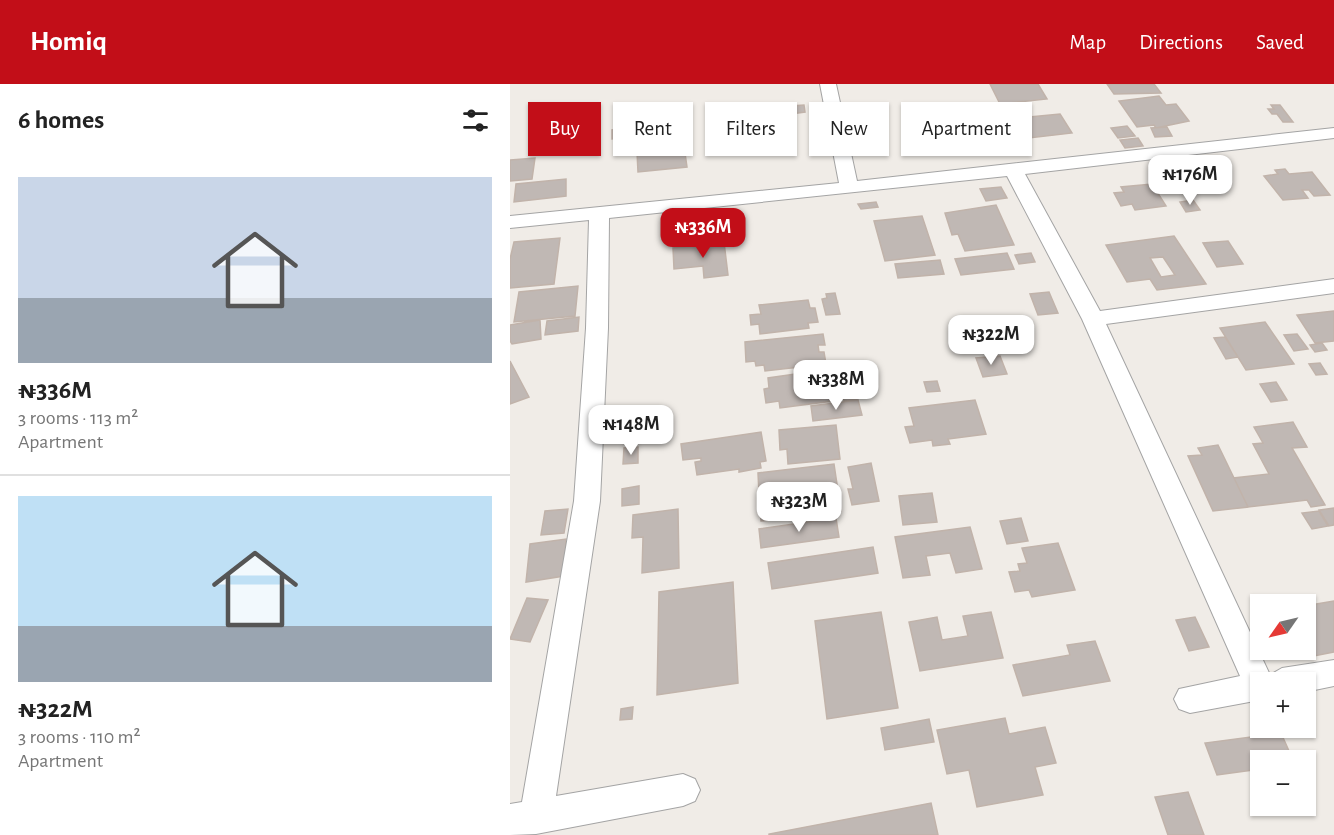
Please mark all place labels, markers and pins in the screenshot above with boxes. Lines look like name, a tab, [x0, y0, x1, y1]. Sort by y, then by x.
pin: ₦176M	[1148, 155, 1232, 206]
pin: ₦336M	[661, 208, 745, 259]
pin: ₦322M	[949, 315, 1033, 366]
pin: ₦338M	[794, 360, 878, 411]
pin: ₦148M	[589, 405, 673, 456]
pin: ₦323M	[757, 482, 841, 533]

